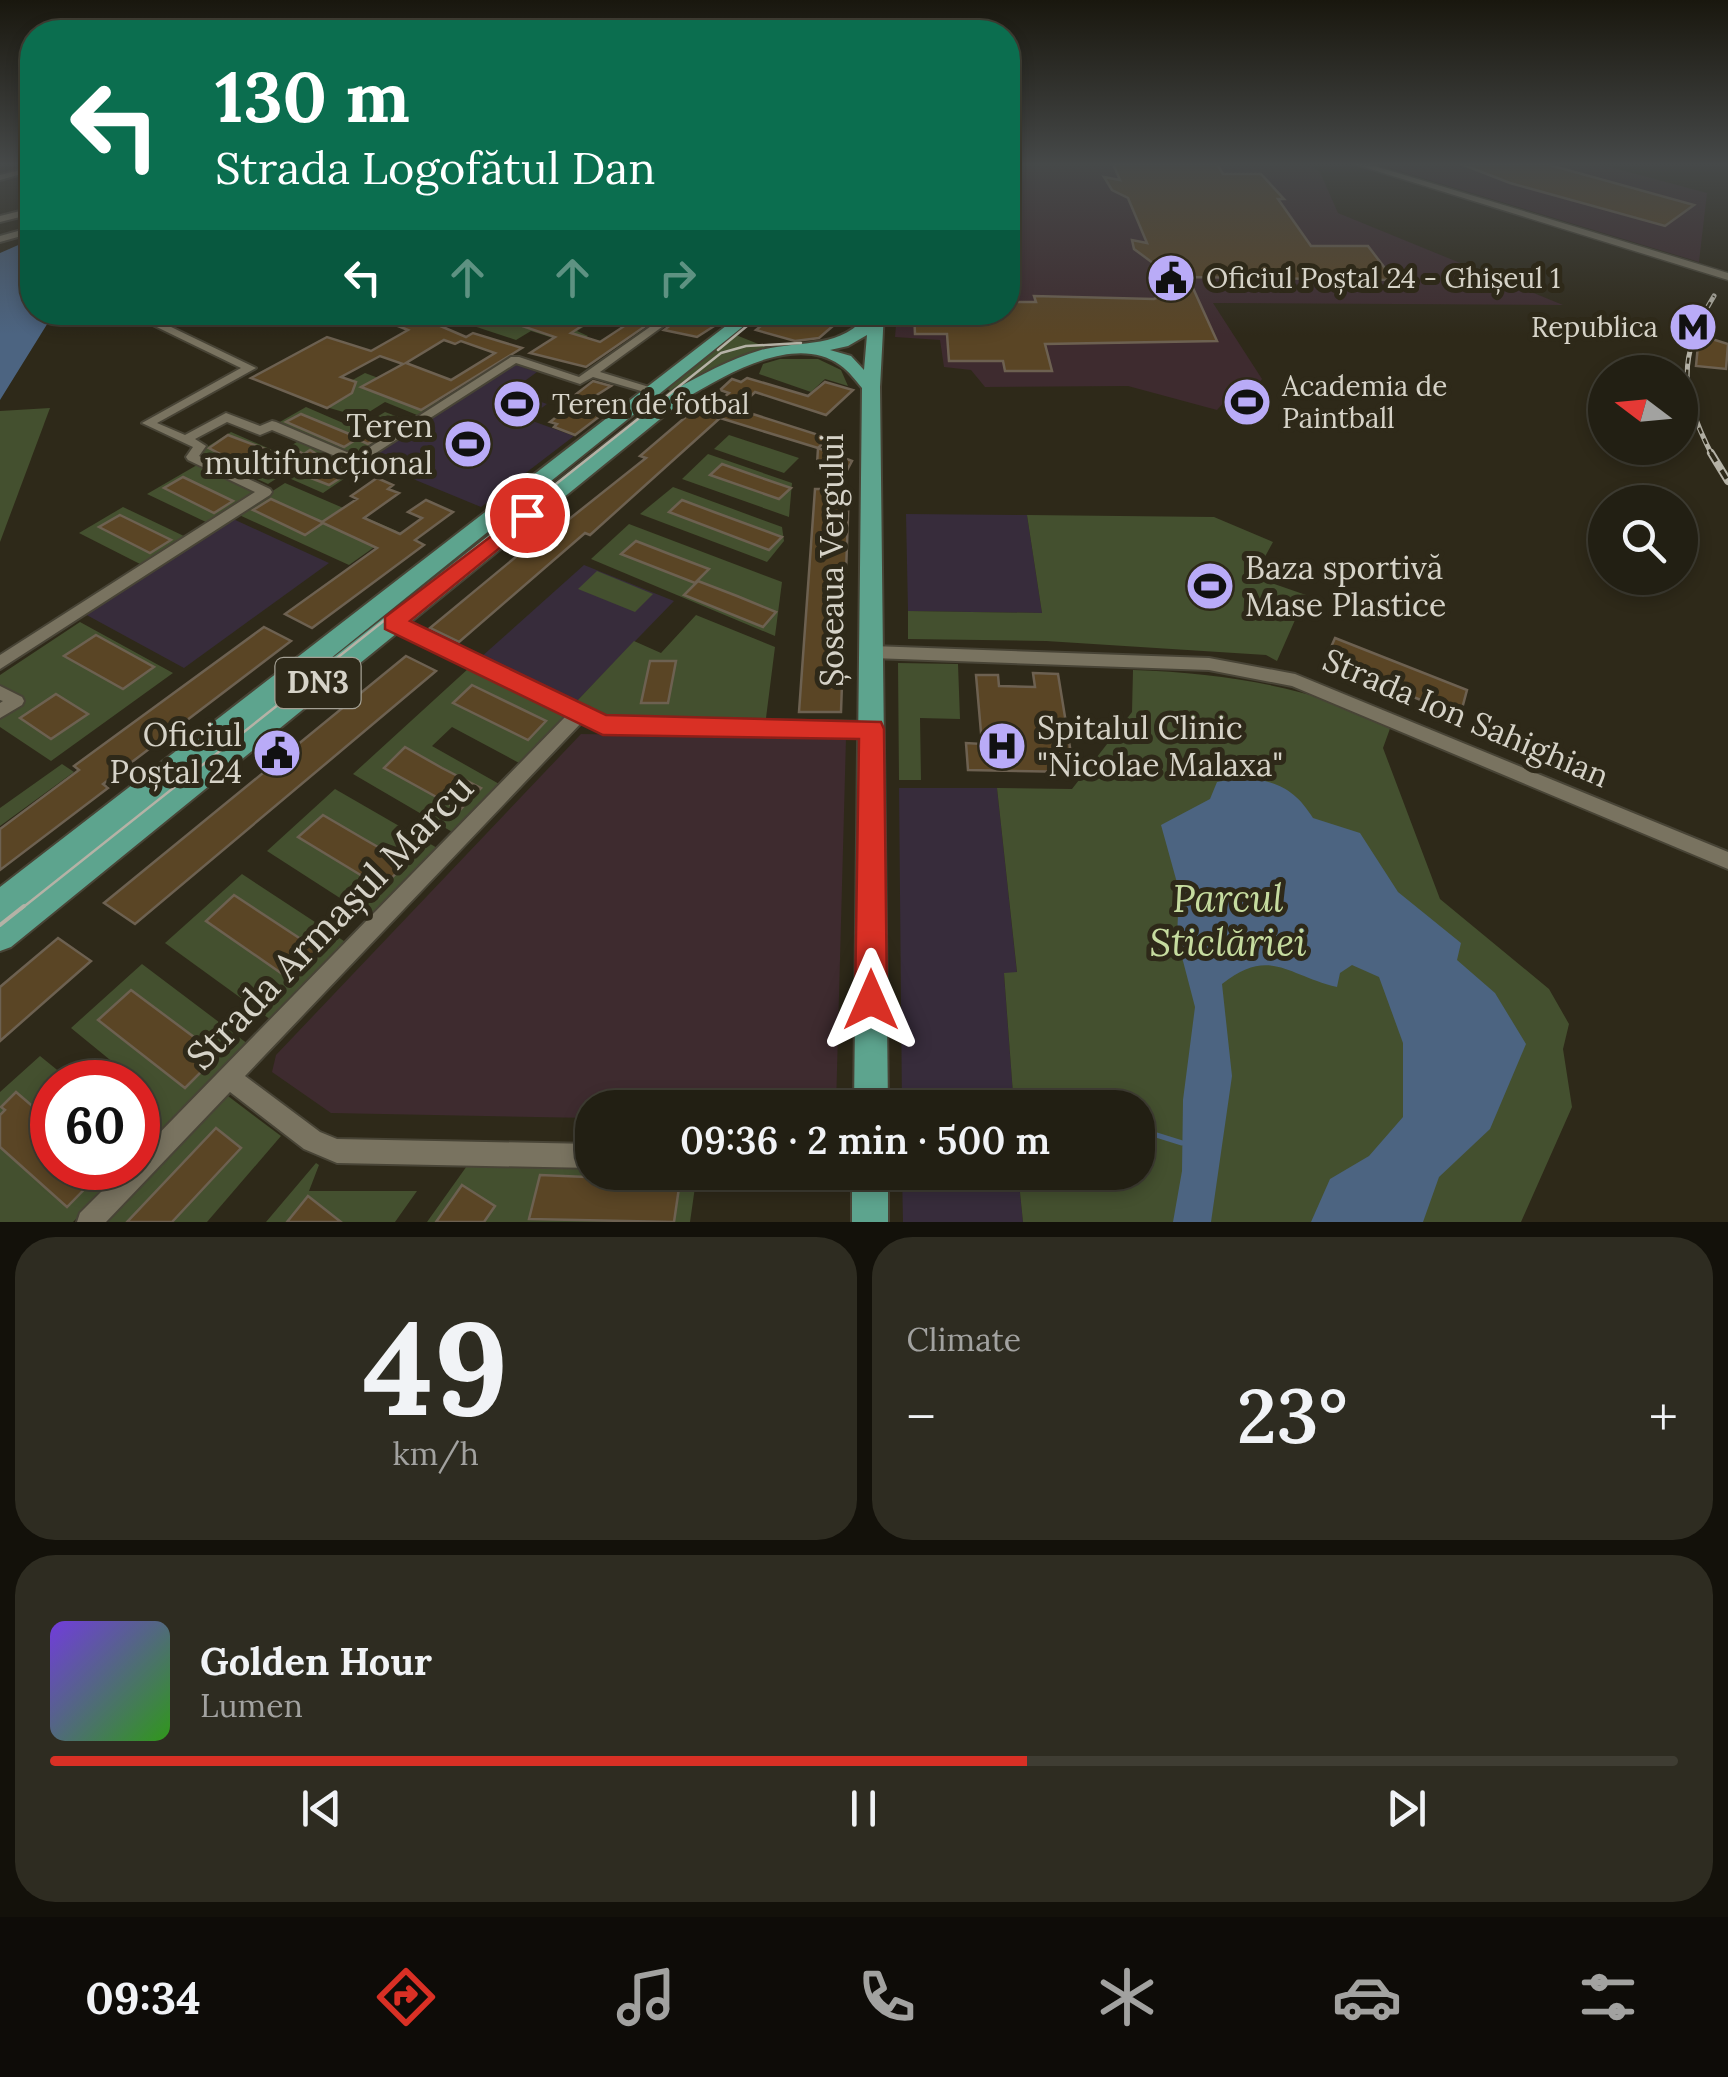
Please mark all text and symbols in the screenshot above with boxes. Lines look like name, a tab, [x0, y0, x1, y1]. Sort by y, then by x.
text: 130 m	[215, 52, 410, 141]
icon: left	[50, 60, 180, 190]
text: Strada Logofătul Dan	[215, 139, 656, 196]
icon: left	[335, 250, 390, 305]
icon: ahead	[440, 250, 495, 305]
icon: ahead	[545, 250, 600, 305]
icon: right	[650, 250, 705, 305]
public building icon: Oficiul Poștal 24 - Ghișeul 1	[1145, 252, 1197, 304]
place label: Oficiul Poștal 24 - Ghișeul 1	[1206, 260, 1560, 296]
metro station icon: Republica	[1667, 301, 1719, 353]
place label: Republica	[1531, 309, 1658, 345]
north arrow	[1588, 355, 1698, 465]
map controls	[1588, 355, 1698, 595]
place label: Academia de Paintball	[1281, 368, 1447, 436]
sports icon: Academia de Paintball	[1221, 376, 1273, 428]
sports icon: Teren de fotbal	[491, 378, 543, 430]
place label: Teren de fotbal	[552, 386, 749, 422]
place label: Teren multifuncțional	[204, 405, 433, 483]
sports icon: Teren multifuncțional	[442, 418, 494, 470]
street label: Șoseaua Vergului	[811, 433, 852, 687]
pin	[485, 473, 570, 558]
button: search	[1588, 485, 1698, 595]
icon: arrive	[500, 488, 555, 543]
place label: Baza sportivă Mase Plastice	[1245, 547, 1446, 625]
sports icon: Baza sportivă Mase Plastice	[1184, 560, 1236, 612]
street label: Strada Ion Sahighian	[1317, 639, 1615, 796]
road number: DN3	[276, 658, 360, 708]
place label: Spitalul Clinic "Nicolae Malaxa"	[1037, 707, 1283, 785]
place label: Oficiul Poștal 24	[110, 714, 242, 792]
hospital icon: Spitalul Clinic "Nicolae Malaxa"	[976, 720, 1028, 772]
public building icon: Oficiul Poștal 24	[251, 727, 303, 779]
street label: Strada Armașul Marcu	[176, 764, 483, 1079]
park label: Parcul Sticlăriei	[1149, 874, 1307, 966]
position arrow	[819, 948, 923, 1052]
speed limit sign: 60	[30, 1060, 160, 1190]
text: 09:36 · 2 min · 500 m	[680, 1116, 1050, 1164]
text: 49	[363, 1284, 509, 1451]
text: Climate	[907, 1319, 1021, 1360]
text: 23°	[1237, 1368, 1348, 1464]
text: −	[907, 1382, 936, 1452]
text: +	[1649, 1382, 1678, 1452]
text: km/h	[393, 1433, 479, 1474]
text: Golden Hour	[200, 1637, 432, 1685]
text: Lumen	[200, 1685, 303, 1726]
icon: previous	[294, 1781, 349, 1836]
icon: pause	[836, 1781, 891, 1836]
icon: next	[1379, 1781, 1434, 1836]
icon: directions	[371, 1962, 441, 2032]
icon: music	[611, 1962, 681, 2032]
icon: phone	[852, 1962, 922, 2032]
icon: climate	[1092, 1962, 1162, 2032]
icon: car	[1332, 1962, 1402, 2032]
icon: filters	[1573, 1962, 1643, 2032]
text: 09:34	[85, 1969, 201, 2026]

